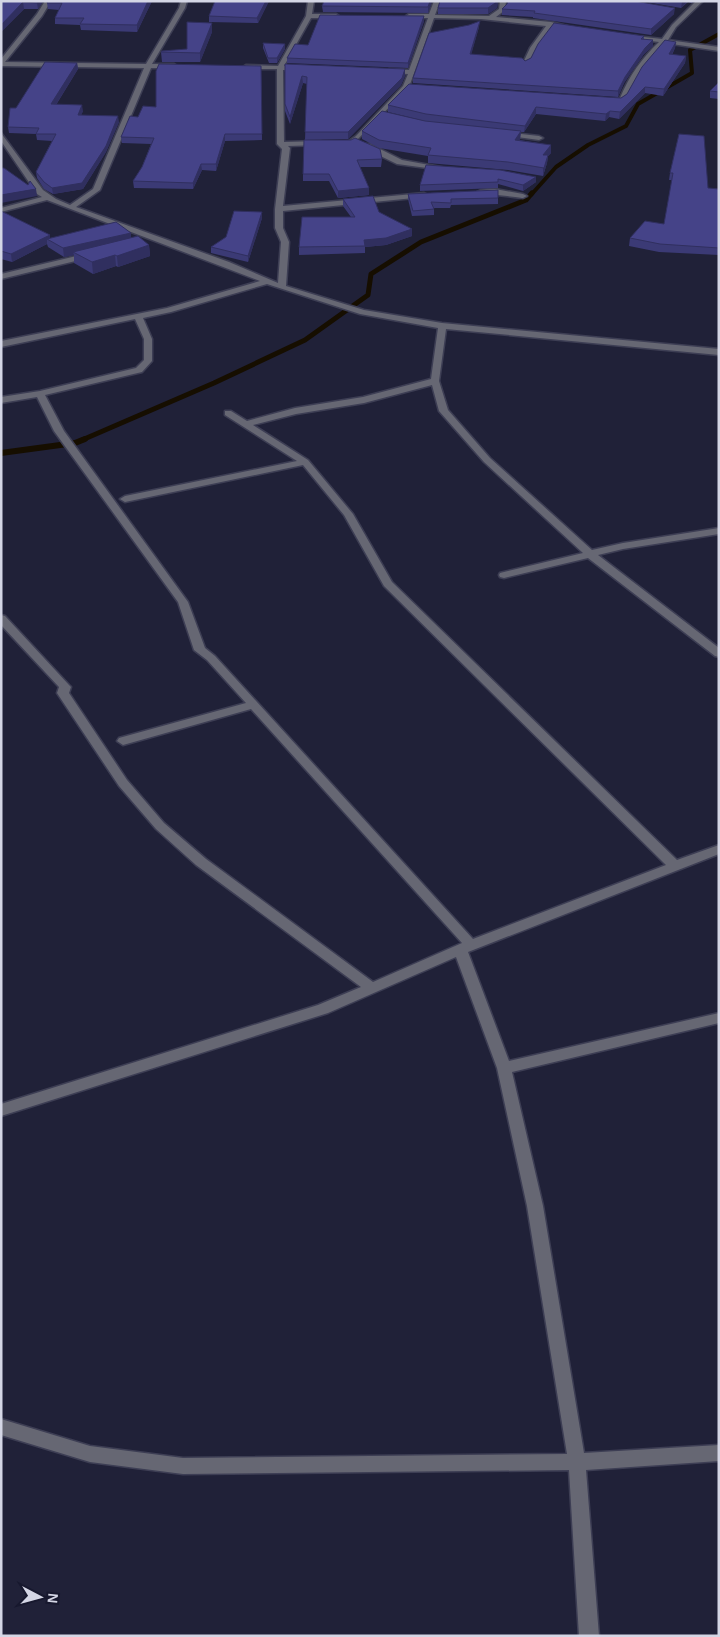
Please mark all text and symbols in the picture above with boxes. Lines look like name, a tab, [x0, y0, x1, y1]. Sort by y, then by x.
north arrow	[15, 1572, 65, 1622]
text: N	[44, 1592, 61, 1604]

